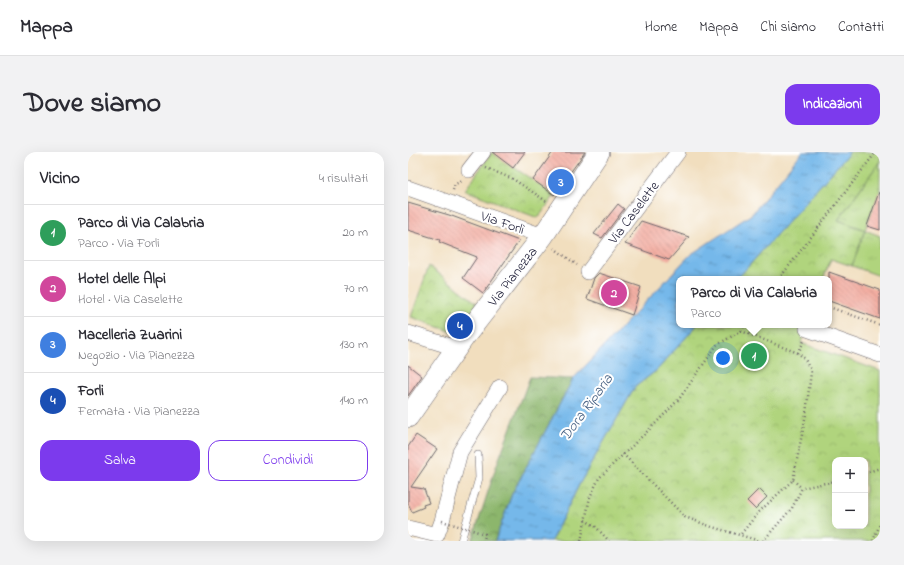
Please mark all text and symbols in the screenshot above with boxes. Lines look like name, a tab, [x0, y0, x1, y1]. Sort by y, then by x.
text: Mappa	[20, 14, 73, 41]
text: Home	[645, 17, 677, 38]
text: Mappa	[699, 17, 738, 38]
text: Chi siamo	[760, 17, 816, 38]
text: Contatti	[838, 17, 884, 38]
text: Dove siamo	[24, 84, 161, 125]
button: Indicazioni	[785, 84, 880, 125]
text: Vicino	[40, 166, 80, 191]
pin: 3	[548, 167, 574, 197]
text: 4 risultati	[319, 169, 368, 188]
street label: Via Caselette	[603, 177, 665, 249]
street label: Via Forlì	[477, 206, 527, 241]
text: Parco di Via Calabria	[78, 212, 204, 234]
text: 1	[51, 223, 55, 242]
text: 20 m	[343, 223, 368, 242]
text: Parco · Via Forlì	[78, 234, 160, 253]
street label: Via Pianezza	[483, 243, 543, 312]
text: Hotel delle Alpi	[78, 268, 166, 290]
popup	[676, 276, 832, 328]
pin: 2	[601, 278, 627, 308]
text: 2	[50, 279, 56, 298]
text: 70 m	[344, 279, 368, 298]
text: Parco di Via Calabria	[691, 282, 817, 304]
text: Hotel · Via Caselette	[78, 290, 183, 309]
text: Parco	[691, 304, 721, 323]
pin: 4	[447, 311, 473, 341]
text: Macelleria Zuarini	[78, 324, 182, 346]
text: 3	[50, 335, 56, 354]
text: 130 m	[340, 335, 368, 354]
pin: 1	[741, 341, 767, 371]
text: Negozio · Via Pianezza	[78, 346, 195, 365]
your location	[713, 348, 733, 368]
water label: Dora Riparia	[555, 369, 619, 446]
text: Forli	[78, 380, 104, 402]
text: 4	[50, 391, 56, 410]
text: 140 m	[340, 391, 368, 410]
text: Fermata · Via Pianezza	[78, 402, 200, 421]
button: Salva	[40, 440, 200, 481]
button: Condividi	[208, 440, 368, 481]
map controls	[832, 457, 868, 529]
button: +	[832, 457, 868, 493]
button: −	[832, 493, 868, 529]

